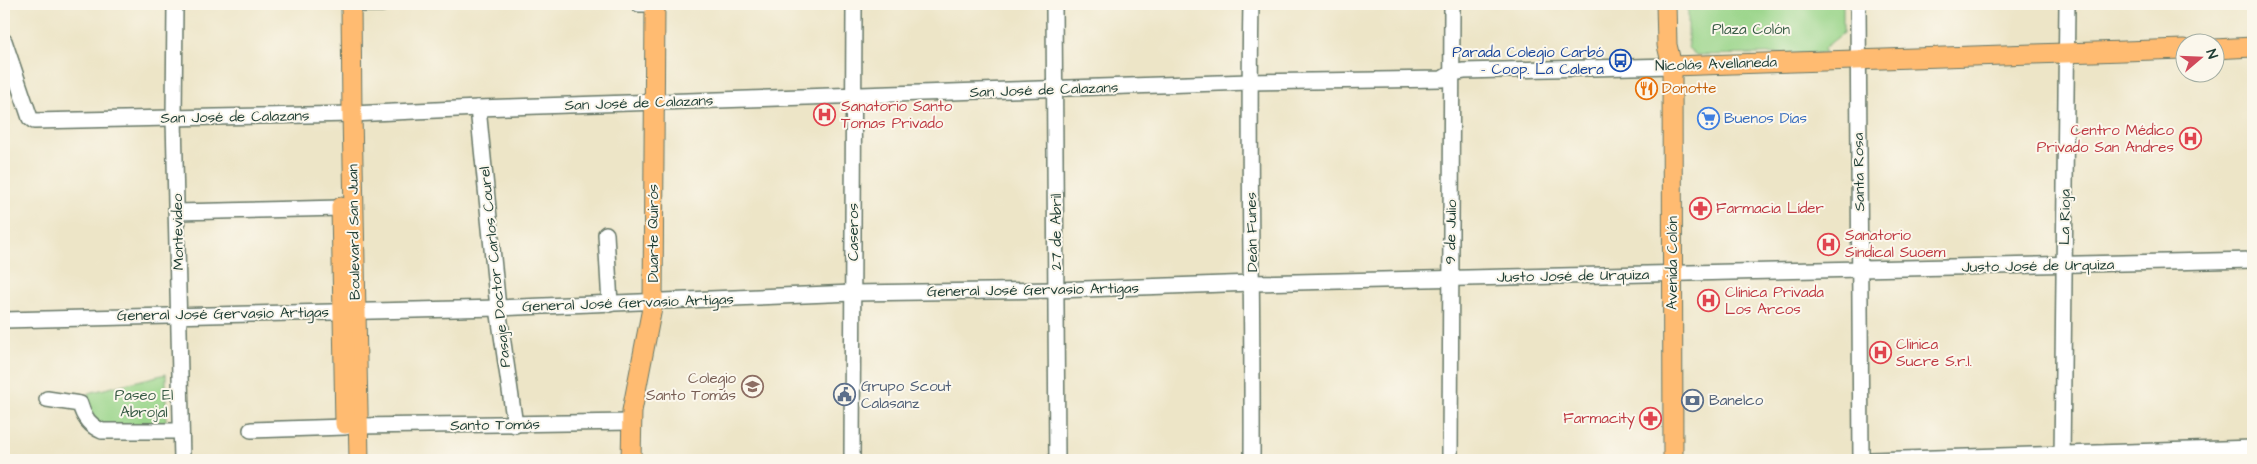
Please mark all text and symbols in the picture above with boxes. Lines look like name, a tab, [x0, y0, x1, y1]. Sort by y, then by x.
park label: Plaza Colón	[1712, 19, 1790, 40]
north arrow	[2174, 32, 2224, 82]
place label: Parada Colegio Carbó - Coop. La Calera	[1452, 42, 1605, 80]
text: N	[2200, 47, 2222, 62]
bus stop icon: Parada Colegio Carbó - Coop. La Calera	[1608, 49, 1632, 73]
street label: Nicolás Avellaneda	[1655, 51, 1778, 77]
restaurant icon: Donotte	[1634, 76, 1658, 100]
street label: San José de Calazans	[969, 77, 1119, 103]
place label: Donotte	[1662, 78, 1716, 99]
street label: San José de Calazans	[564, 90, 714, 116]
place label: Sanatorio Santo Tomas Privado	[841, 96, 953, 134]
hospital icon: Sanatorio Santo Tomas Privado	[813, 103, 837, 127]
street label: San José de Calazans	[160, 105, 310, 129]
supermarket icon: Buenos Días	[1696, 106, 1720, 130]
place label: Buenos Días	[1724, 108, 1807, 129]
place label: Centro Médico Privado San Andres	[2037, 120, 2175, 158]
hospital icon: Centro Médico Privado San Andres	[2178, 127, 2202, 151]
street label: Santa Rosa	[1848, 132, 1870, 212]
street label: Boulevard San Juan	[342, 163, 366, 300]
street label: Pasaje Doctor Carlos Courel	[474, 166, 516, 368]
street label: Duarte Quirós	[643, 183, 664, 282]
street label: La Rioja	[2054, 189, 2076, 245]
street label: Deán Funes	[1241, 191, 1263, 272]
street label: Montevideo	[167, 193, 189, 271]
street label: 27 de Abril	[1046, 194, 1067, 270]
pharmacy icon: Farmacia Líder	[1688, 196, 1712, 220]
place label: Farmacia Líder	[1716, 198, 1824, 219]
street label: 9 de Julio	[1440, 199, 1462, 265]
street label: Caseros	[843, 202, 864, 261]
street label: Avenida Colón	[1662, 216, 1683, 310]
place label: Sanatorio Sindical Suoem	[1845, 225, 1946, 263]
hospital icon: Sanatorio Sindical Suoem	[1817, 232, 1841, 256]
street label: Justo José de Urquiza	[1961, 254, 2115, 278]
street label: Justo José de Urquiza	[1496, 264, 1650, 288]
street label: General José Gervasio Artigas	[927, 278, 1140, 303]
place label: Clínica Privada Los Arcos	[1725, 282, 1824, 320]
street label: General José Gervasio Artigas	[522, 289, 735, 318]
hospital icon: Clínica Privada Los Arcos	[1697, 289, 1721, 313]
street label: General José Gervasio Artigas	[117, 302, 330, 327]
place label: Clinica Sucre S.r.l.	[1896, 334, 1972, 372]
hospital icon: Clinica Sucre S.r.l.	[1868, 341, 1892, 365]
place label: Colegio Santo Tomás	[646, 368, 737, 406]
school or university icon: Colegio Santo Tomás	[740, 375, 764, 399]
place label: Grupo Scout Calasanz	[861, 376, 951, 414]
public building icon: Grupo Scout Calasanz	[833, 383, 857, 407]
park label: Paseo El Abrojal	[115, 385, 173, 423]
bank icon: Banelco	[1681, 388, 1705, 412]
place label: Banelco	[1709, 390, 1764, 411]
pharmacy icon: Farmacity	[1639, 406, 1663, 430]
place label: Farmacity	[1563, 408, 1635, 430]
street label: Santo Tomás	[450, 414, 541, 436]

